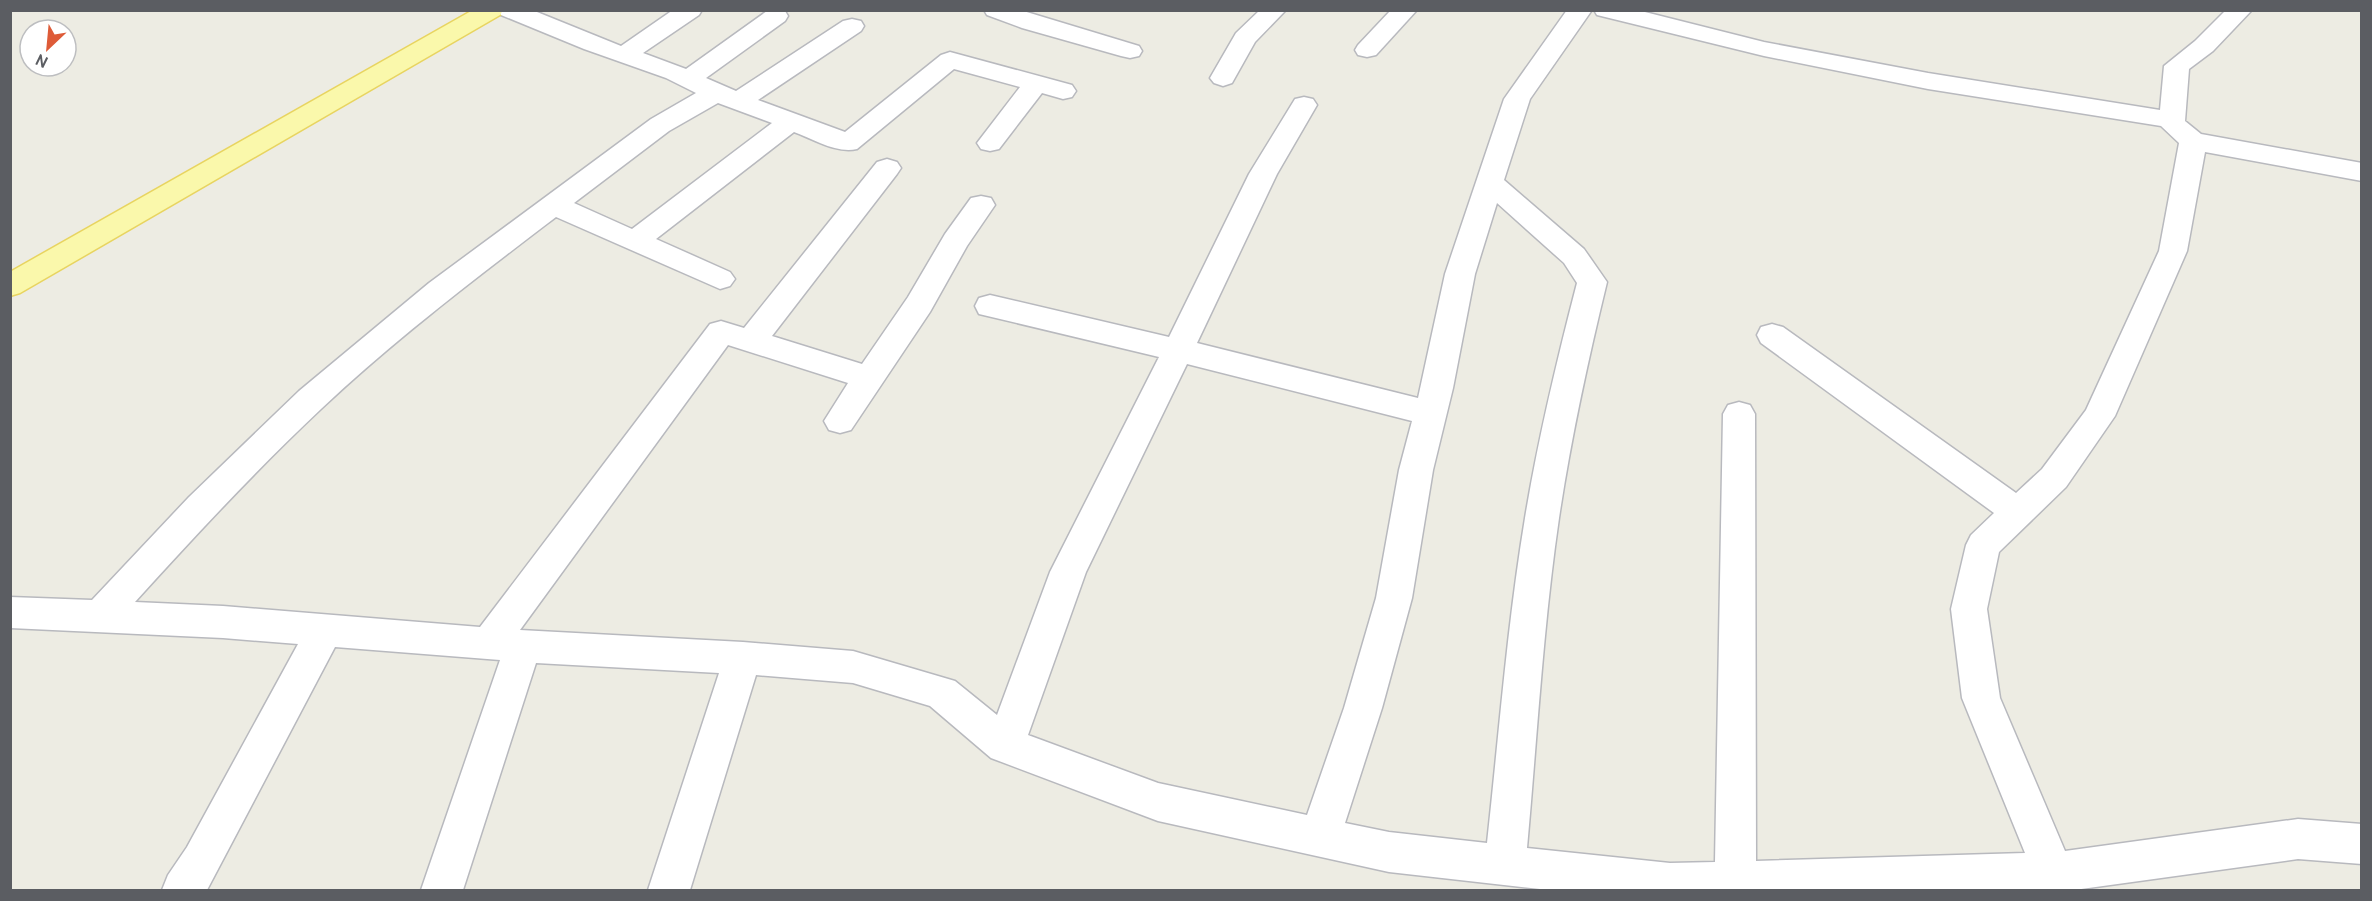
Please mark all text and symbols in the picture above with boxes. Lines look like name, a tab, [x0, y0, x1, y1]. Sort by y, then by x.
north arrow	[18, 18, 78, 78]
text: N	[32, 50, 51, 72]

